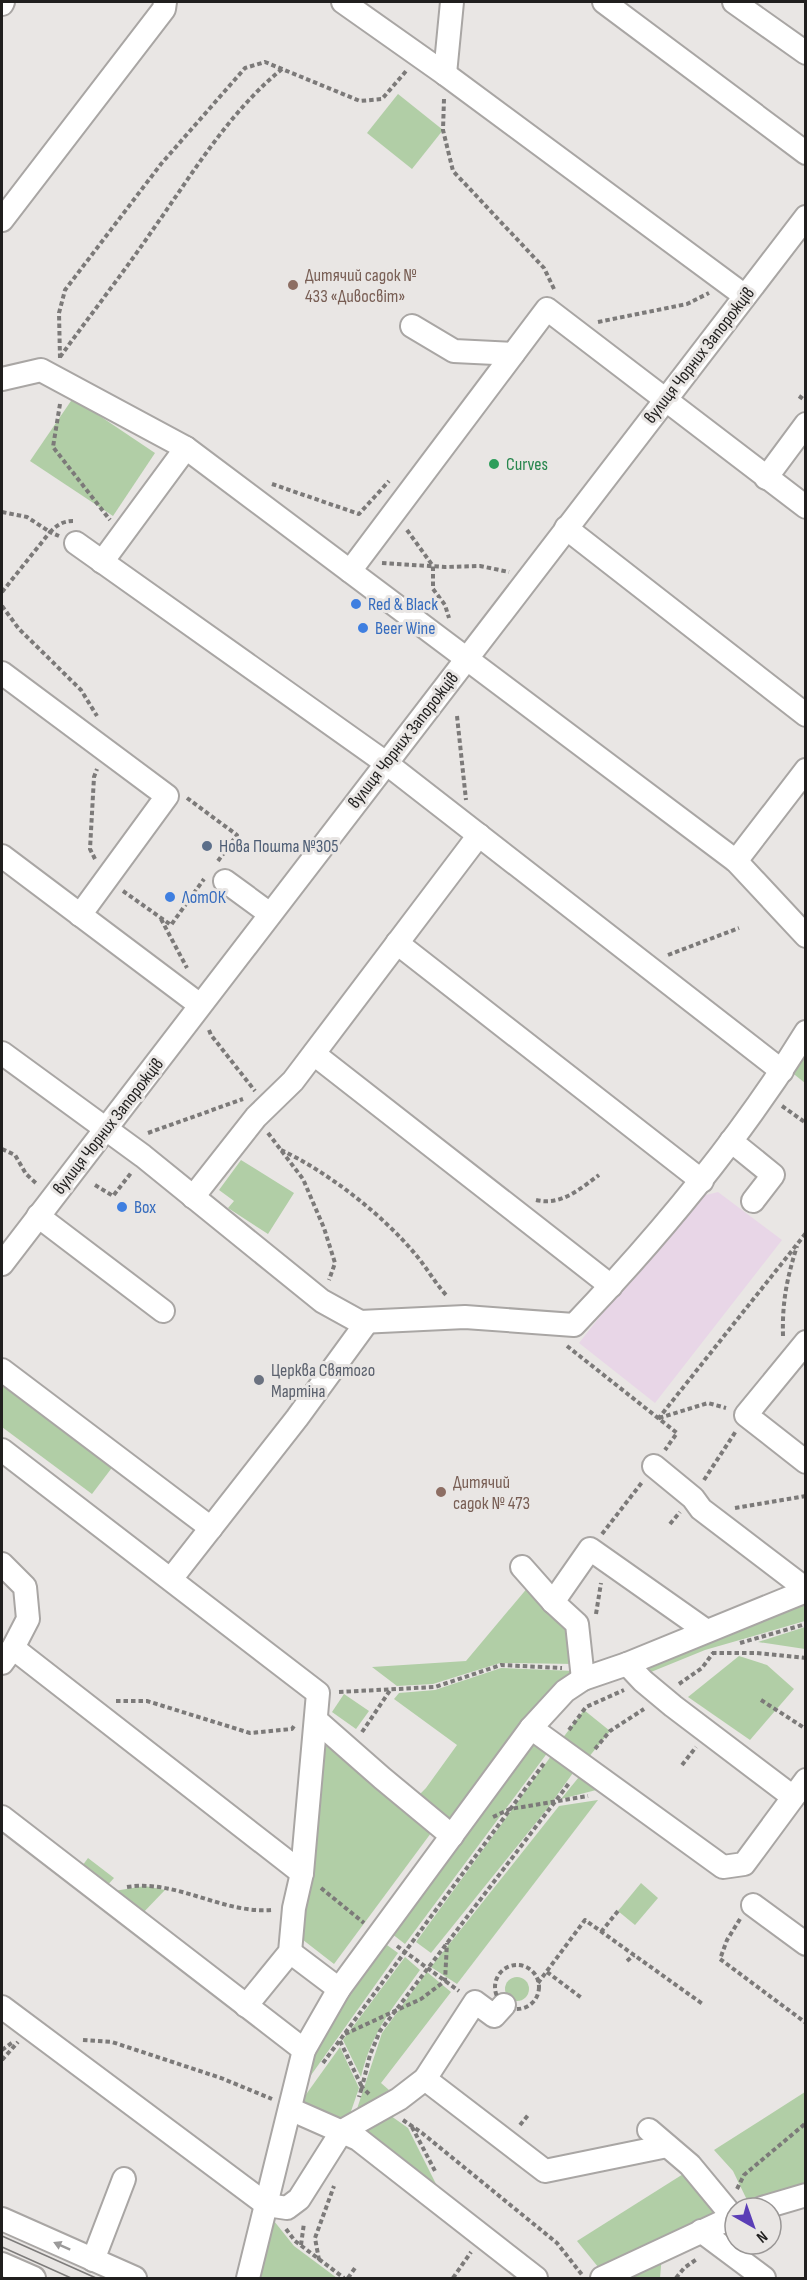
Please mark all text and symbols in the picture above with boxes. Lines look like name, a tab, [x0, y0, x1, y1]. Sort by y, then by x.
place label: Дитячий садок № 433 «Дивосвіт»	[305, 265, 417, 307]
marker: Дитячий садок № 433 «Дивосвіт»	[286, 278, 300, 292]
street label: вулиця Чорних Запорожців	[640, 283, 759, 428]
place label: Curves	[506, 454, 548, 475]
marker: Curves	[487, 457, 501, 471]
place label: Red & Black	[368, 594, 438, 615]
marker: Red & Black	[349, 597, 363, 611]
place label: Beer Wine	[375, 618, 436, 639]
marker: Beer Wine	[356, 621, 370, 635]
street label: вулиця Чорних Запорожців	[344, 668, 463, 813]
place label: Нова Пошта №305	[219, 836, 339, 857]
marker: Нова Пошта №305	[200, 839, 214, 853]
place label: ЛотОК	[181, 887, 227, 908]
marker: ЛотОК	[163, 890, 177, 904]
street label: вулиця Чорних Запорожців	[49, 1054, 168, 1199]
place label: Box	[134, 1197, 156, 1218]
marker: Box	[115, 1200, 129, 1214]
place label: Церква Святого Мартіна	[271, 1360, 375, 1402]
marker: Церква Святого Мартіна	[252, 1373, 266, 1387]
place label: Дитячий садок № 473	[453, 1472, 530, 1514]
marker: Дитячий садок № 473	[434, 1485, 448, 1499]
north arrow	[723, 2196, 783, 2256]
text: N	[752, 2226, 771, 2246]
one-way arrow	[53, 2241, 71, 2251]

